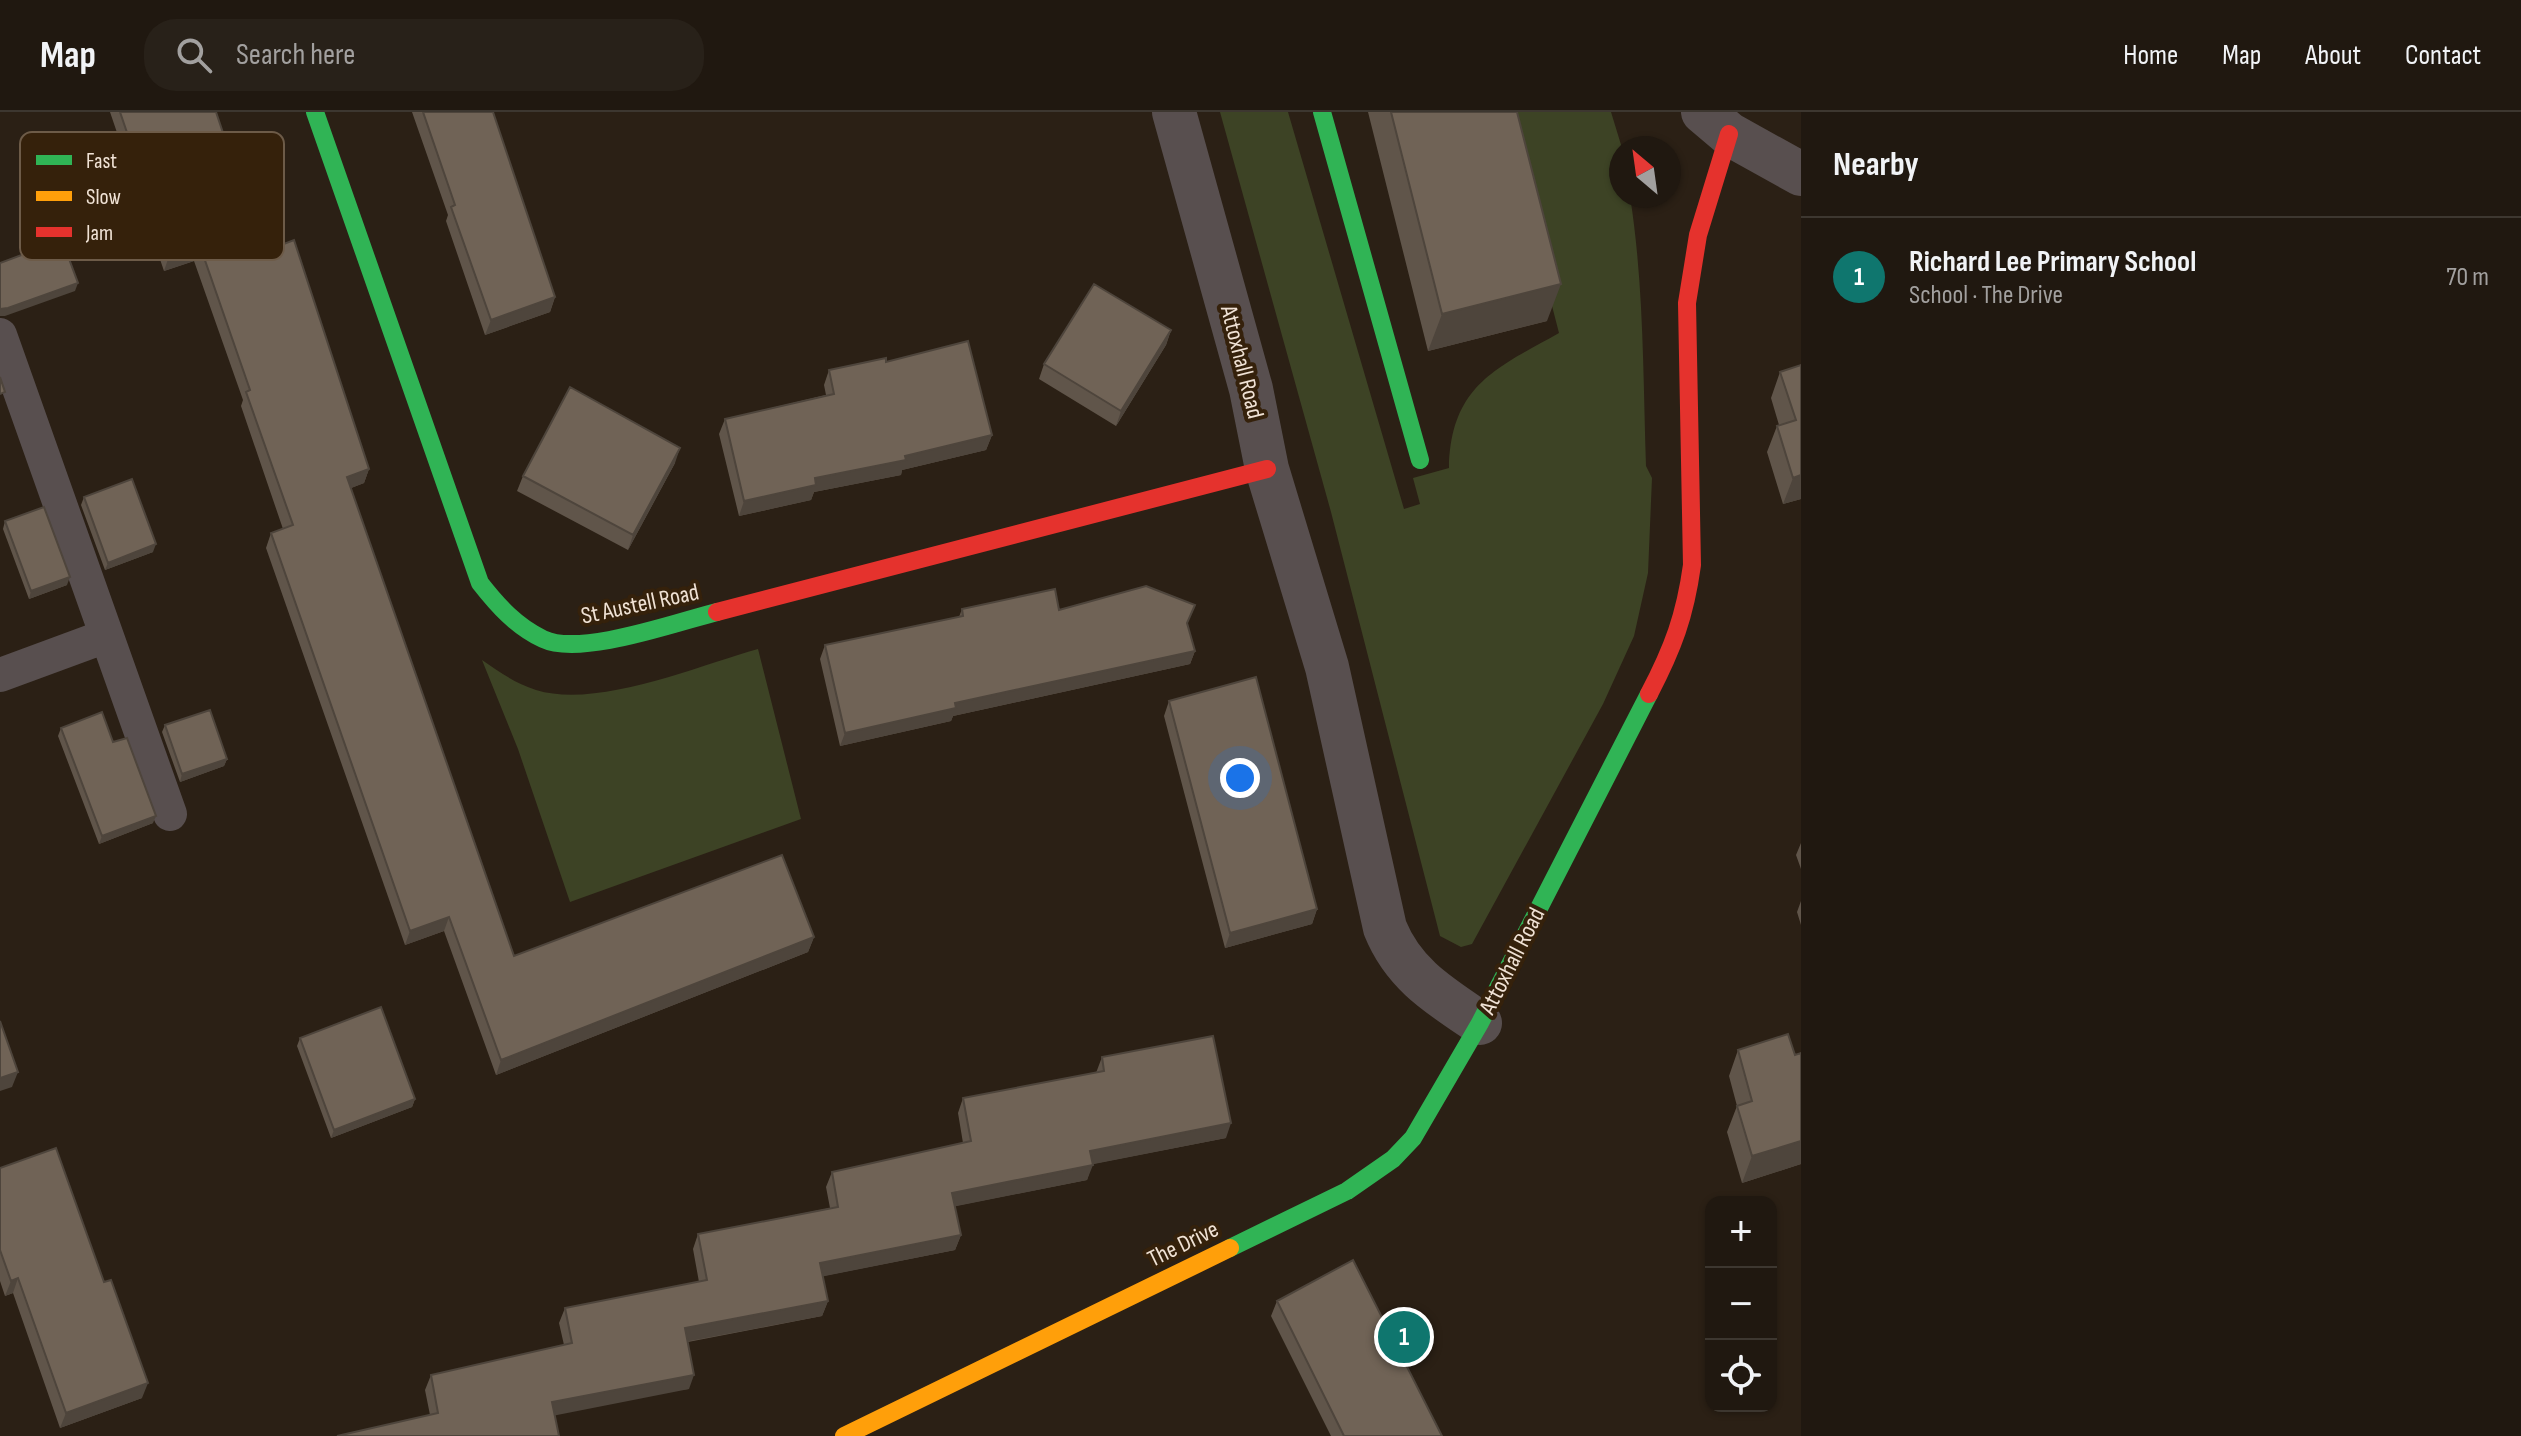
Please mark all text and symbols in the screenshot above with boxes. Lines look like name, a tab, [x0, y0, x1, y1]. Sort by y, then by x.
search box	[144, 19, 704, 91]
text: Map	[40, 33, 96, 78]
icon: search	[172, 33, 216, 77]
text: Search here	[236, 37, 355, 73]
text: Home	[2123, 39, 2178, 72]
text: Map	[2222, 39, 2261, 72]
text: About	[2305, 39, 2361, 72]
text: Contact	[2405, 39, 2481, 72]
legend	[20, 132, 284, 260]
north arrow	[1609, 136, 1681, 208]
text: Nearby	[1833, 144, 1919, 185]
text: Fast	[86, 148, 117, 175]
text: Slow	[86, 184, 121, 211]
text: Jam	[85, 220, 113, 247]
text: Richard Lee Primary School	[1909, 244, 2196, 280]
text: 1	[1854, 262, 1864, 293]
text: 70 m	[2446, 262, 2489, 293]
text: School · The Drive	[1909, 280, 2063, 311]
street label: Attoxhall Road	[1214, 301, 1270, 422]
street label: St Austell Road	[578, 577, 702, 631]
your location	[1220, 758, 1260, 798]
street label: Attoxhall Road	[1472, 903, 1551, 1020]
map controls	[1705, 1196, 1777, 1412]
button: +	[1705, 1196, 1777, 1268]
street label: The Drive	[1143, 1214, 1223, 1274]
button: −	[1705, 1268, 1777, 1340]
pin: 1	[1378, 1307, 1430, 1367]
button: locate	[1705, 1340, 1777, 1412]

